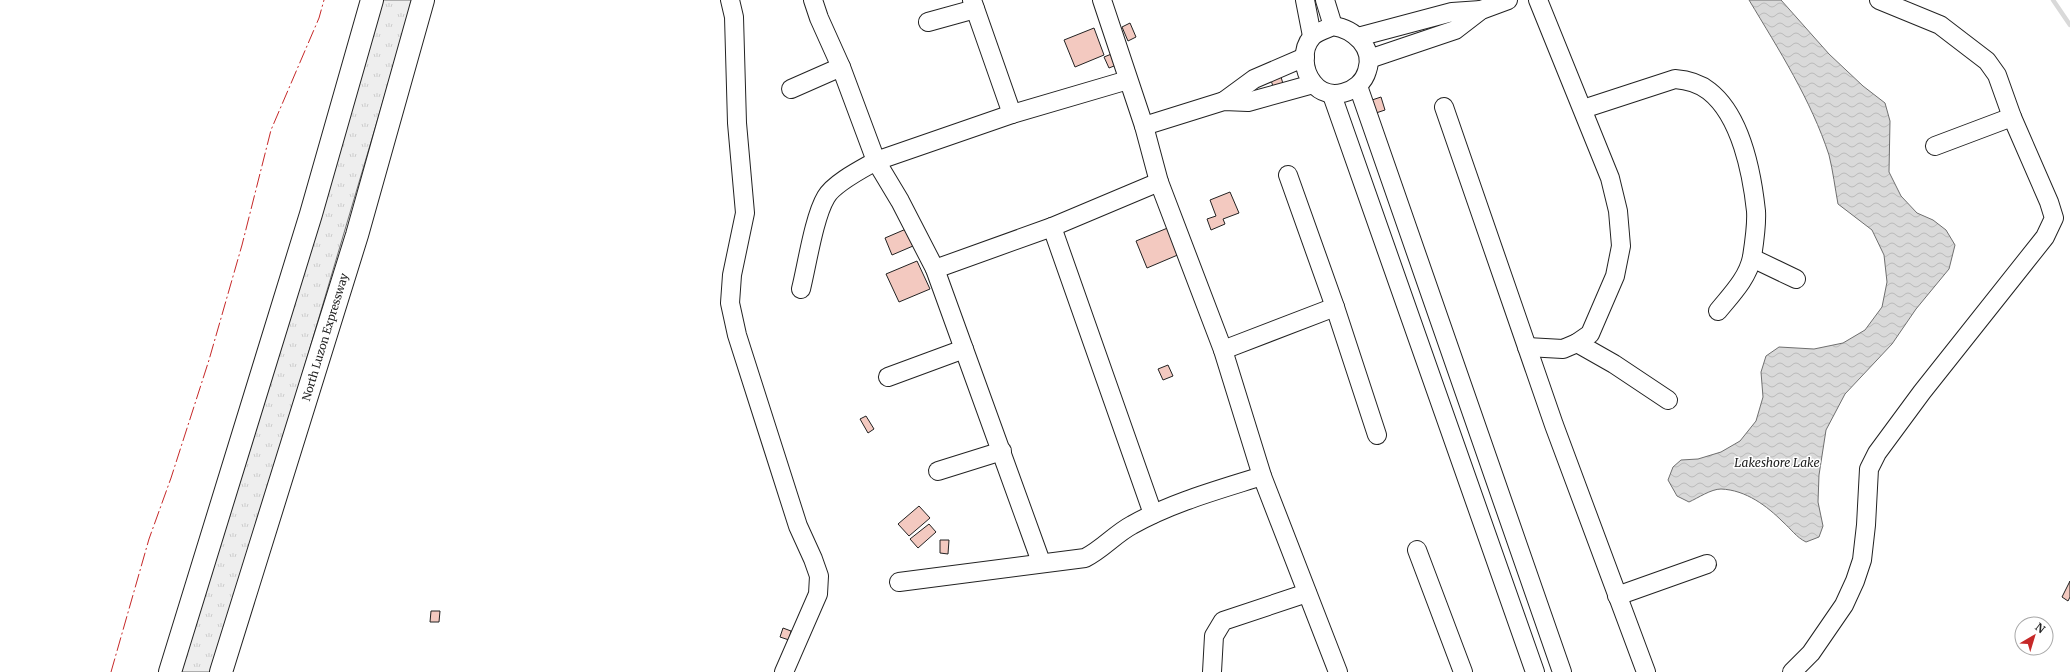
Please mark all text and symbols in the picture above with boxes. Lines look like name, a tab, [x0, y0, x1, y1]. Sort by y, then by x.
street label: North Luzon Expressway	[299, 271, 351, 403]
water label: Lakeshore Lake	[1734, 455, 1820, 470]
north arrow	[2014, 616, 2054, 656]
text: N	[2032, 620, 2048, 636]

